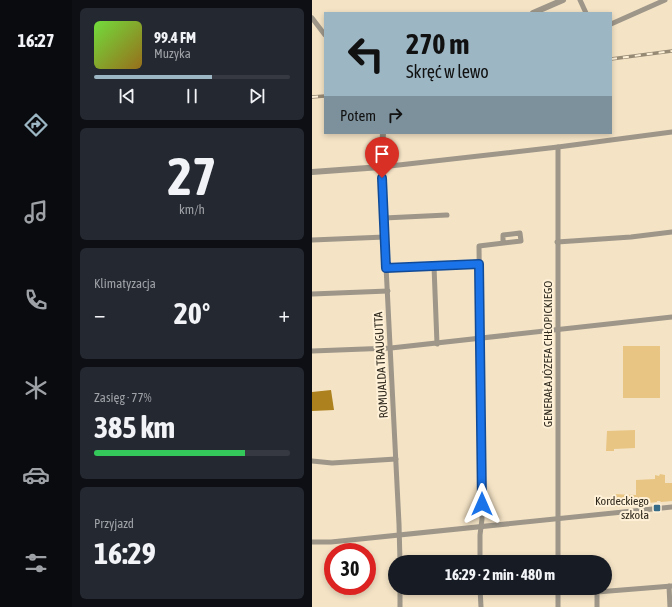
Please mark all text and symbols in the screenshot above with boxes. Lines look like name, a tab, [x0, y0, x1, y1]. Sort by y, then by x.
icon: left	[340, 28, 392, 80]
text: 270 m	[406, 28, 469, 60]
text: 99.4 FM	[154, 29, 196, 46]
text: 16:27	[17, 30, 55, 51]
text: Muzyka	[154, 46, 191, 61]
text: Skręć w lewo	[406, 61, 489, 82]
icon: previous	[116, 85, 138, 107]
icon: pause	[181, 85, 203, 107]
icon: next	[246, 85, 268, 107]
icon: right	[384, 104, 406, 126]
text: Potem	[340, 107, 376, 124]
icon: directions	[22, 111, 50, 139]
pin	[365, 137, 399, 178]
icon: arrive	[371, 143, 393, 165]
text: 27	[168, 146, 216, 206]
icon: music	[22, 198, 50, 226]
text: km/h	[179, 202, 205, 217]
text: Klimatyzacja	[94, 276, 156, 291]
street label: GENERAŁA JÓZEFA CHŁOPICKIEGO	[541, 281, 555, 427]
icon: phone	[22, 286, 50, 314]
text: 20°	[174, 296, 210, 330]
text: −	[94, 301, 105, 327]
text: +	[279, 301, 290, 327]
street label: ROMUALDA TRAUGUTTA	[371, 311, 391, 418]
icon: climate	[22, 374, 50, 402]
text: Zasięg · 77%	[94, 390, 152, 405]
text: 385 km	[94, 410, 175, 444]
icon: car	[22, 461, 50, 489]
position arrow	[461, 483, 503, 525]
place label: Kordeckiego szkoła	[595, 494, 649, 522]
marker: Kordeckiego szkoła	[652, 503, 662, 513]
text: Przyjazd	[94, 516, 134, 531]
text: 16:29	[94, 536, 156, 570]
speed limit sign: 30	[324, 543, 376, 595]
icon: filters	[22, 549, 50, 577]
text: 16:29 · 2 min · 480 m	[445, 566, 555, 583]

